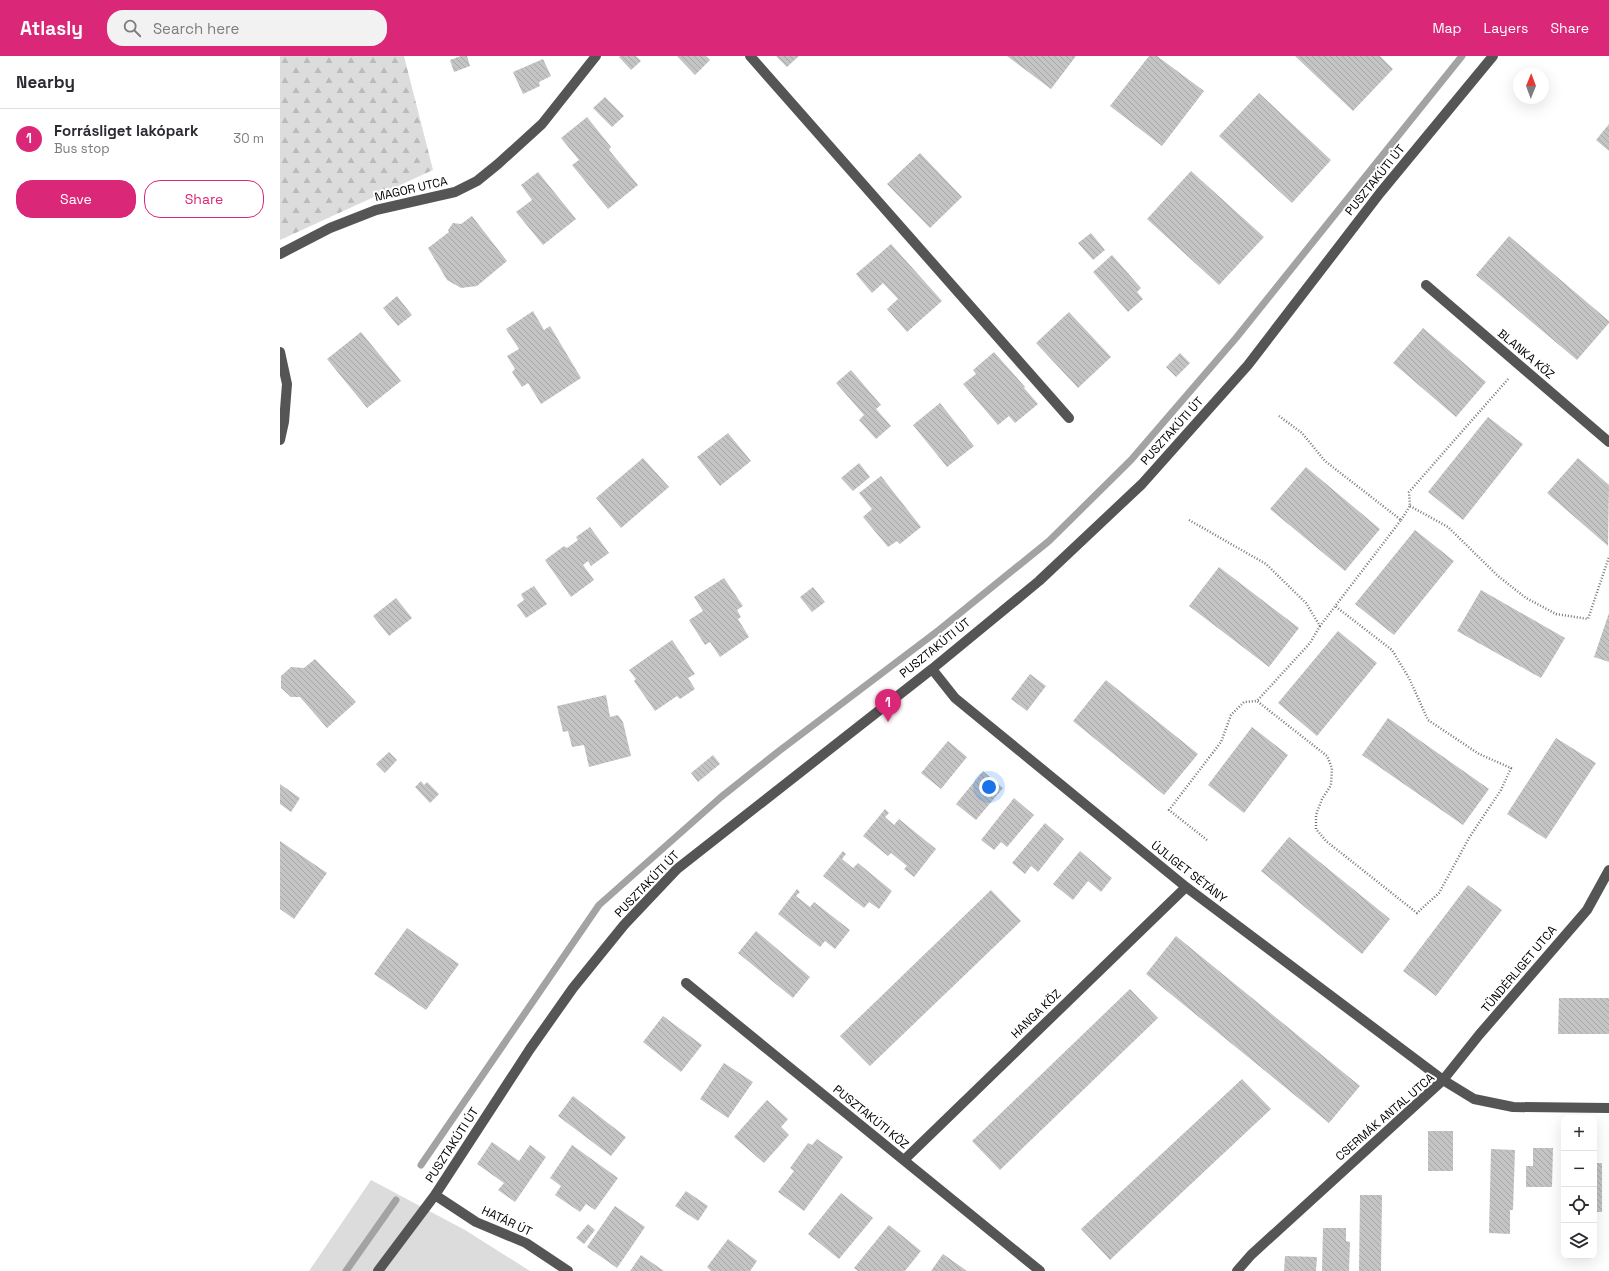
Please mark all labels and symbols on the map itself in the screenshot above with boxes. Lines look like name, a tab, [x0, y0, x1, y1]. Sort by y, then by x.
north arrow	[1513, 68, 1549, 104]
street label: PUSZTAKÚTI ÚT	[1342, 141, 1408, 219]
street label: MAGOR UTCA	[373, 173, 449, 205]
street label: BLANKA KÖZ	[1494, 326, 1558, 383]
street label: PUSZTAKÚTI ÚT	[1137, 393, 1207, 469]
street label: PUSZTAKÚTI ÚT	[896, 615, 974, 681]
pin: 1	[875, 689, 901, 722]
your location	[979, 777, 999, 797]
street label: ÚJLIGET SÉTÁNY	[1148, 837, 1231, 907]
street label: PUSZTAKÚTI ÚT	[611, 847, 683, 921]
street label: TÜNDÉRLIGET UTCA	[1478, 922, 1560, 1016]
street label: HANGA KÖZ	[1008, 986, 1064, 1042]
street label: CSERMÁK ANTAL UTCA	[1332, 1069, 1438, 1164]
street label: PUSZTAKÚTI KÖZ	[830, 1081, 912, 1153]
street label: PUSZTAKÚTI ÚT	[422, 1104, 482, 1186]
street label: HATÁR ÚT	[479, 1202, 535, 1240]

